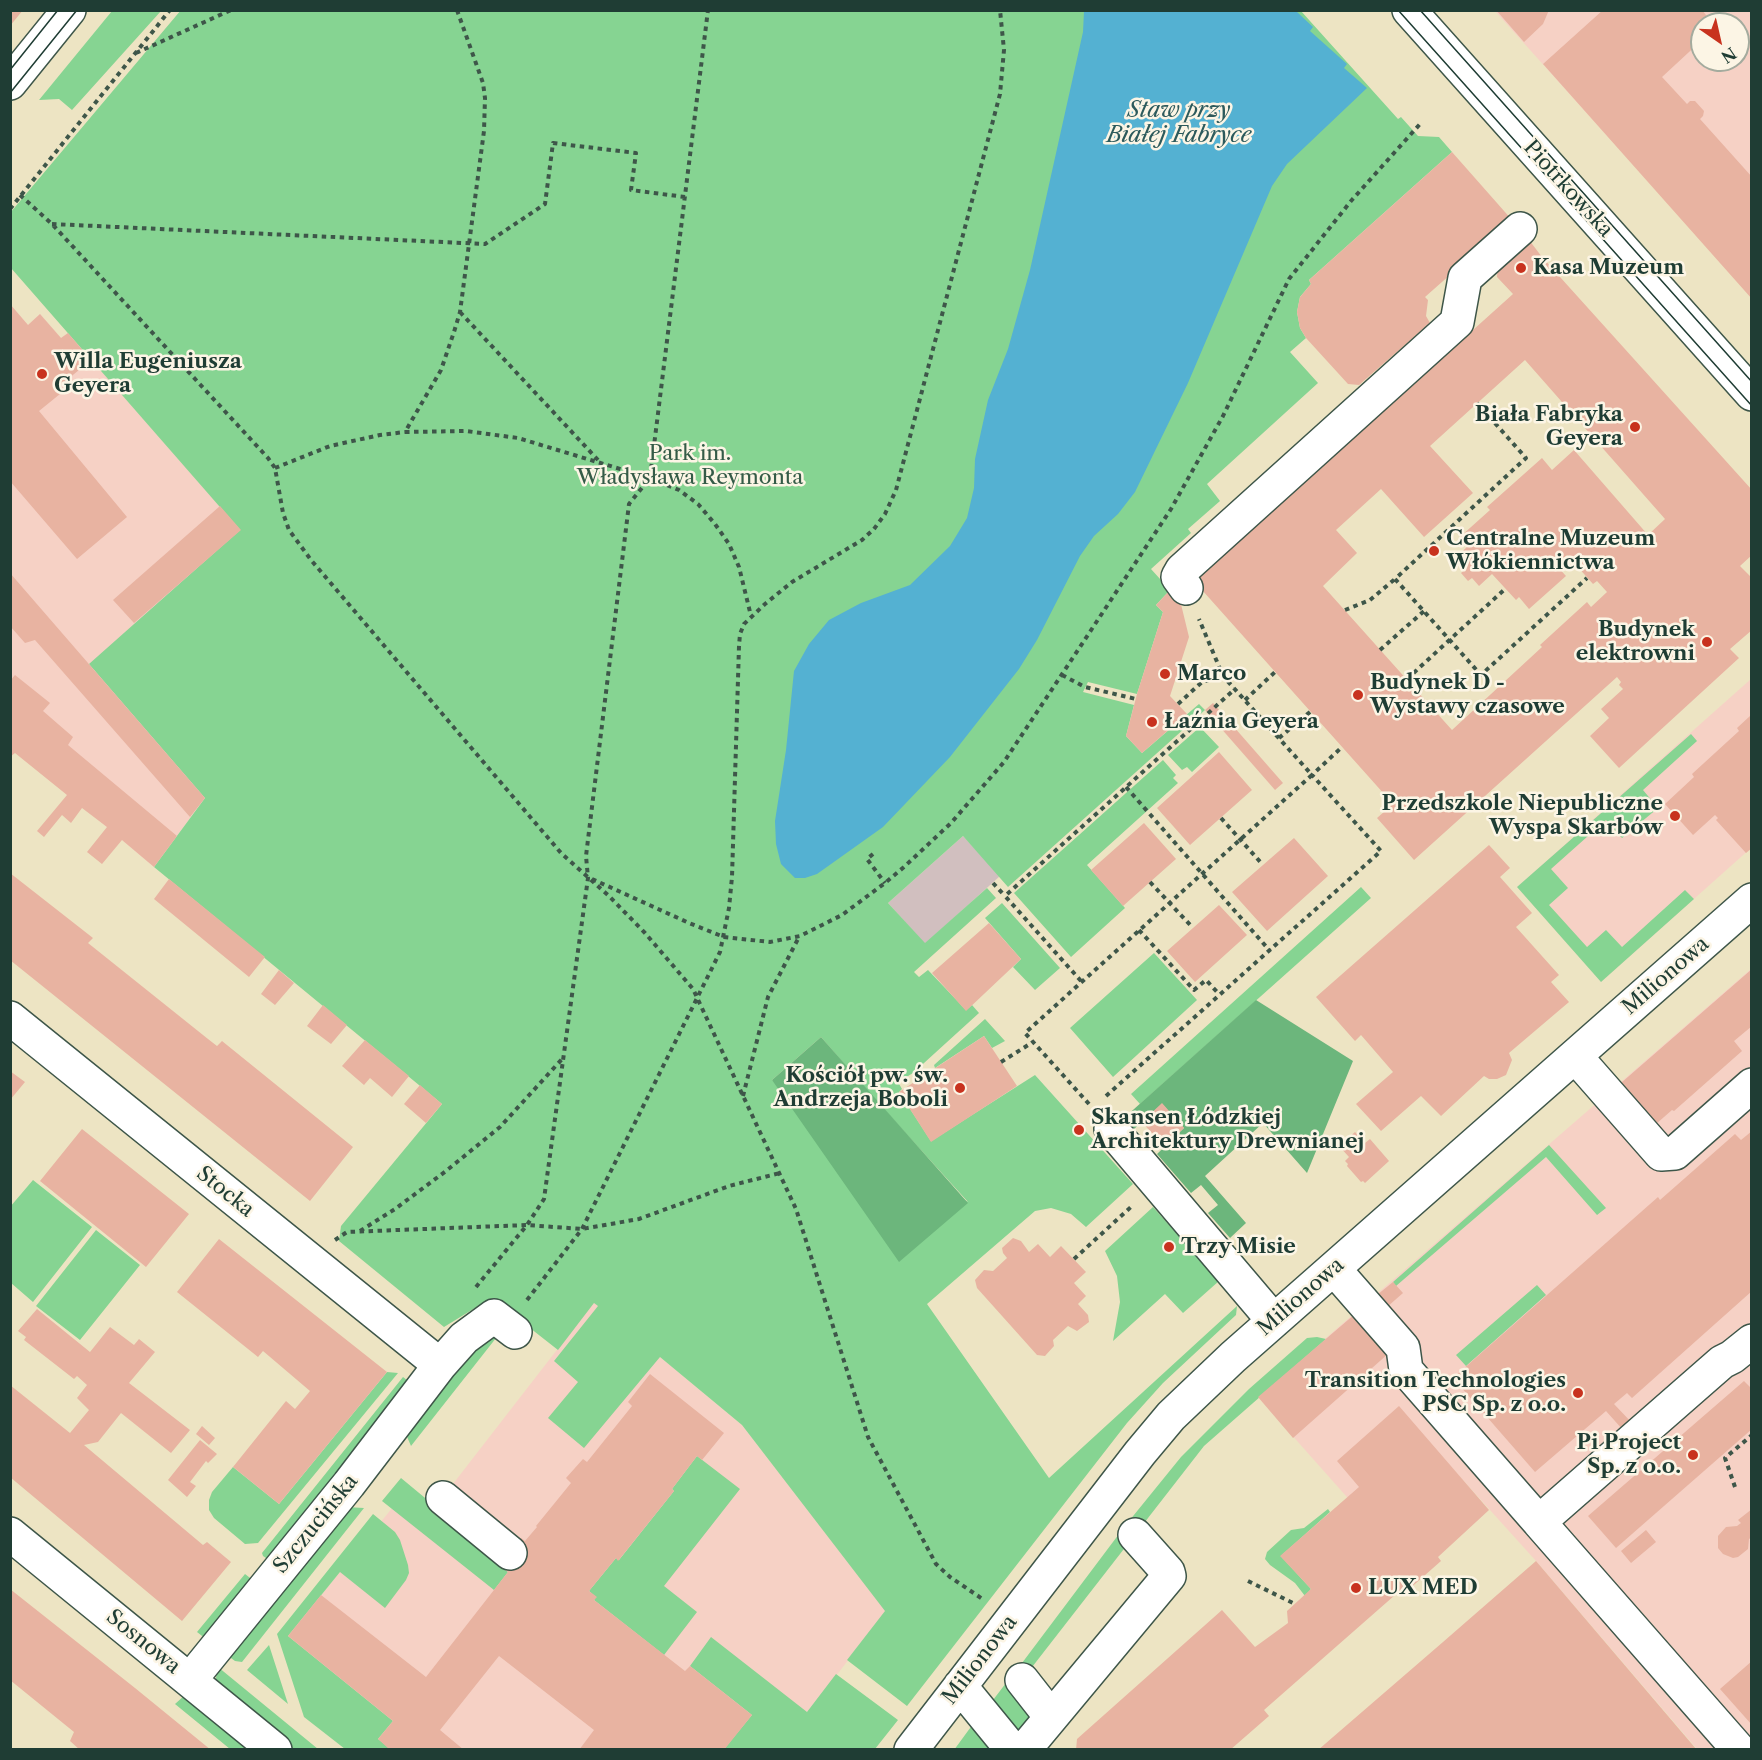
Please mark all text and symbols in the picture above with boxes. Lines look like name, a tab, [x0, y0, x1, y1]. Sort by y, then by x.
north arrow	[1690, 12, 1750, 72]
text: N	[1718, 43, 1740, 67]
water label: Staw przy Białej Fabryce	[1107, 98, 1251, 150]
street label: Piotrkowska	[1518, 135, 1618, 243]
place label: Kasa Muzeum	[1533, 255, 1684, 281]
marker: Kasa Muzeum	[1514, 261, 1528, 275]
place label: Willa Eugeniusza Geyera	[54, 349, 242, 399]
marker: Willa Eugeniusza Geyera	[35, 367, 49, 381]
place label: Biała Fabryka Geyera	[1475, 402, 1623, 452]
marker: Biała Fabryka Geyera	[1628, 420, 1642, 434]
park label: Park im. Władysława Reymonta	[577, 441, 803, 491]
place label: Centralne Muzeum Włókiennictwa	[1446, 526, 1655, 576]
marker: Centralne Muzeum Włókiennictwa	[1427, 544, 1441, 558]
place label: Budynek elektrowni	[1576, 617, 1695, 667]
marker: Budynek elektrowni	[1700, 635, 1714, 649]
place label: Marco	[1177, 661, 1246, 687]
marker: Marco	[1158, 667, 1172, 681]
place label: Budynek D - Wystawy czasowe	[1370, 670, 1565, 720]
marker: Budynek D - Wystawy czasowe	[1351, 688, 1365, 702]
place label: Łaźnia Geyera	[1164, 709, 1319, 735]
marker: Łaźnia Geyera	[1145, 715, 1159, 729]
place label: Przedszkole Niepubliczne Wyspa Skarbów	[1381, 791, 1663, 841]
marker: Przedszkole Niepubliczne Wyspa Skarbów	[1668, 809, 1682, 823]
street label: Milionowa	[1618, 932, 1714, 1020]
place label: Kościół pw. św. Andrzeja Boboli	[774, 1063, 948, 1113]
marker: Kościół pw. św. Andrzeja Boboli	[953, 1081, 967, 1095]
place label: Skansen Łódzkiej Architektury Drewnianej	[1091, 1105, 1364, 1155]
marker: Skansen Łódzkiej Architektury Drewnianej	[1072, 1123, 1086, 1137]
street label: Stocka	[191, 1161, 259, 1223]
place label: Trzy Misie	[1181, 1234, 1296, 1260]
marker: Trzy Misie	[1162, 1240, 1176, 1254]
street label: Milionowa	[1253, 1253, 1349, 1341]
place label: Transition Technologies PSC Sp. z o.o.	[1305, 1368, 1566, 1418]
marker: Transition Technologies PSC Sp. z o.o.	[1571, 1386, 1585, 1400]
place label: Pi Project Sp. z o.o.	[1577, 1430, 1681, 1480]
marker: Pi Project Sp. z o.o.	[1686, 1448, 1700, 1462]
street label: Szczucińska	[268, 1469, 364, 1579]
place label: LUX MED	[1368, 1575, 1478, 1601]
marker: LUX MED	[1349, 1581, 1363, 1595]
street label: Sosnowa	[101, 1605, 185, 1679]
street label: Milionowa	[937, 1610, 1023, 1710]

